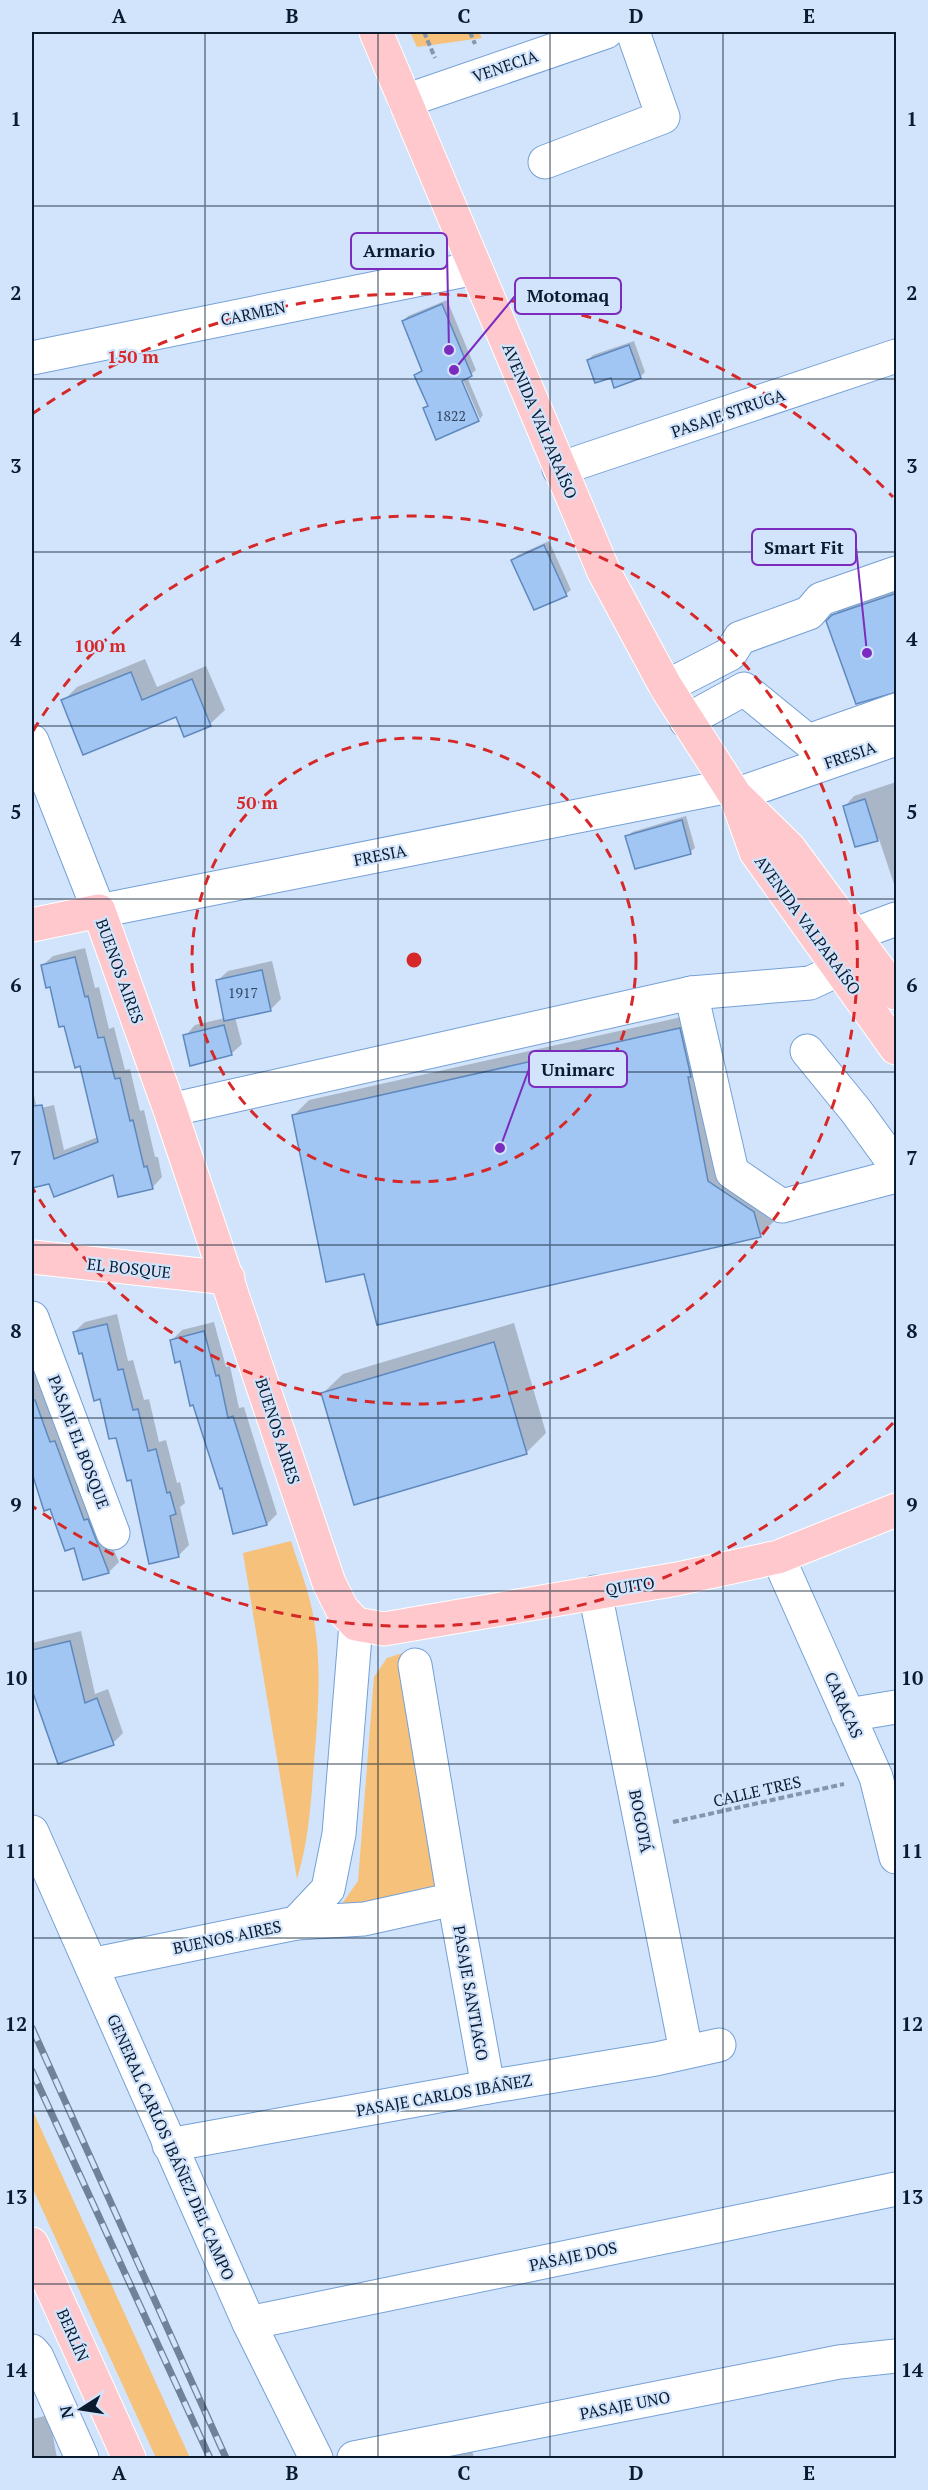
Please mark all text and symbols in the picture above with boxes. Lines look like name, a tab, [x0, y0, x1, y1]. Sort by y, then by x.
text: A	[112, 2, 127, 29]
text: B	[286, 2, 299, 29]
text: C	[457, 2, 471, 29]
text: D	[629, 2, 643, 29]
text: E	[803, 2, 815, 29]
street label: VENECIA	[469, 44, 541, 87]
text: 1	[10, 105, 22, 132]
text: 1	[906, 105, 918, 132]
callout: Armario	[351, 233, 447, 269]
text: Armario	[363, 238, 435, 262]
callout: Motomaq	[515, 278, 621, 314]
text: 2	[10, 279, 22, 306]
text: 2	[906, 279, 918, 306]
text: Motomaq	[527, 283, 610, 307]
street label: CARMEN	[218, 295, 288, 331]
street label: AVENIDA VALPARAÍSO	[497, 340, 583, 502]
text: 150 m	[107, 344, 159, 368]
street label: PASAJE STRUGA	[668, 383, 788, 443]
house number: 1822	[436, 406, 466, 425]
text: 3	[10, 452, 22, 479]
text: 3	[906, 452, 918, 479]
callout: Smart Fit	[752, 529, 856, 565]
text: Smart Fit	[764, 535, 844, 559]
text: 4	[10, 625, 22, 652]
text: 4	[906, 625, 918, 652]
text: 100 m	[74, 633, 126, 657]
street label: FRESIA	[821, 736, 879, 774]
text: 50 m	[236, 790, 278, 814]
text: 5	[10, 798, 22, 825]
text: 5	[906, 798, 918, 825]
street label: FRESIA	[352, 839, 408, 871]
street label: AVENIDA VALPARAÍSO	[750, 851, 866, 999]
street label: BUENOS AIRES	[91, 915, 149, 1027]
centre of rings	[404, 950, 424, 970]
text: 6	[10, 971, 22, 998]
text: 6	[906, 971, 918, 998]
house number: 1917	[228, 983, 258, 1002]
callout: Unimarc	[529, 1051, 627, 1087]
text: Unimarc	[541, 1057, 615, 1081]
text: 7	[10, 1144, 22, 1171]
text: 7	[906, 1144, 918, 1171]
street label: EL BOSQUE	[86, 1253, 172, 1283]
text: 8	[10, 1317, 22, 1344]
text: 8	[906, 1317, 918, 1344]
street label: PASAJE EL BOSQUE	[43, 1372, 115, 1512]
street label: BUENOS AIRES	[251, 1375, 305, 1487]
text: 9	[10, 1491, 22, 1518]
text: 9	[906, 1491, 918, 1518]
street label: QUITO	[604, 1571, 656, 1601]
text: 10	[5, 1664, 27, 1691]
text: 10	[901, 1664, 923, 1691]
street label: CARACAS	[820, 1668, 868, 1742]
street label: CALLE TRES	[711, 1770, 803, 1812]
street label: BOGOTÁ	[624, 1788, 658, 1854]
text: 11	[5, 1837, 27, 1864]
text: 11	[901, 1837, 923, 1864]
street label: BUENOS AIRES	[171, 1915, 283, 1959]
street label: PASAJE SANTIAGO	[448, 1924, 494, 2062]
text: 12	[5, 2010, 27, 2037]
street label: GENERAL CARLOS IBÁÑEZ DEL CAMPO	[102, 2010, 240, 2284]
text: 12	[901, 2010, 923, 2037]
street label: PASAJE CARLOS IBÁÑEZ	[354, 2069, 534, 2121]
text: 13	[5, 2183, 27, 2210]
text: 13	[901, 2183, 923, 2210]
street label: PASAJE DOS	[527, 2236, 619, 2276]
street label: BERLÍN	[52, 2305, 94, 2365]
text: 14	[5, 2356, 28, 2383]
text: 14	[901, 2356, 924, 2383]
north arrow	[51, 2379, 111, 2439]
street label: PASAJE UNO	[578, 2385, 672, 2425]
text: N	[54, 2404, 78, 2420]
text: A	[112, 2459, 127, 2486]
text: B	[286, 2459, 299, 2486]
text: C	[457, 2459, 471, 2486]
text: D	[629, 2459, 643, 2486]
text: E	[803, 2459, 815, 2486]

